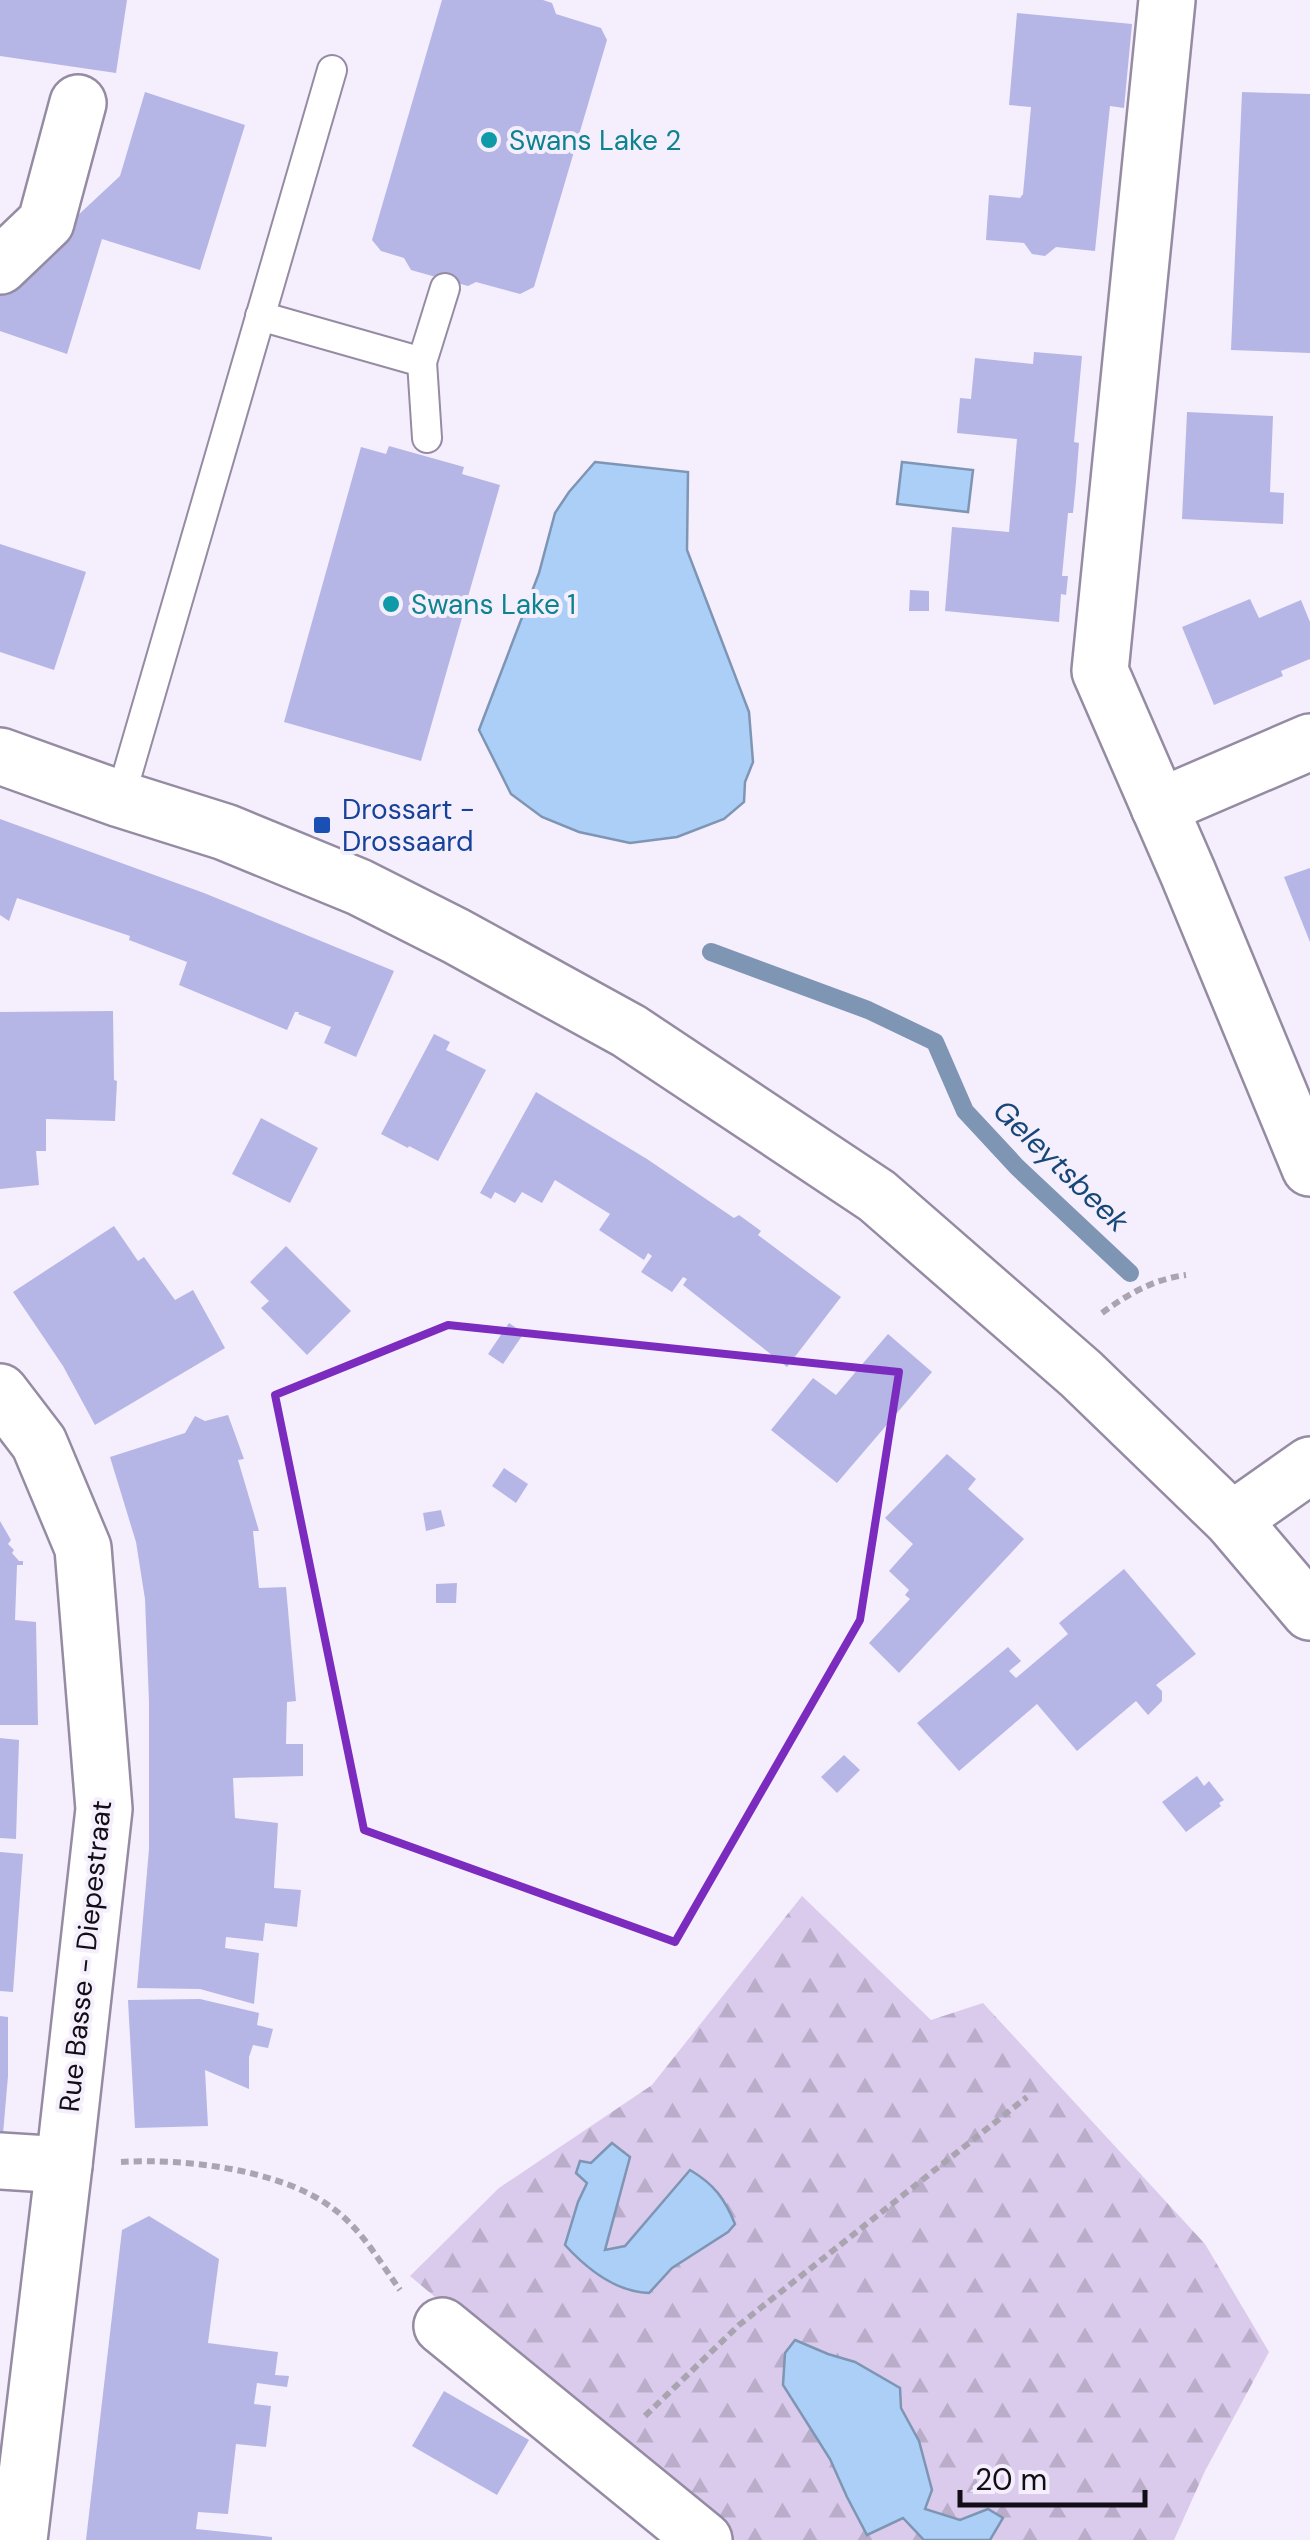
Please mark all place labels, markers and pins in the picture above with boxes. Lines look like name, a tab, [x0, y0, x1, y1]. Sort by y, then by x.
place label: Swans Lake 2	[509, 122, 681, 159]
marker: Swans Lake 2	[478, 129, 500, 151]
place label: Swans Lake 1	[411, 586, 576, 623]
marker: Swans Lake 1	[380, 593, 402, 615]
place label: Drossart - Drossaard	[342, 791, 475, 860]
marker: Drossart - Drossaard	[311, 814, 333, 836]

